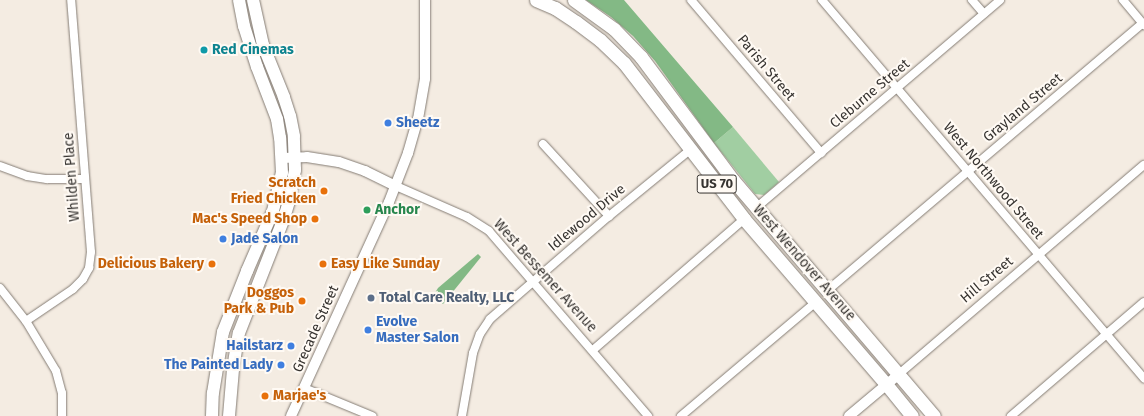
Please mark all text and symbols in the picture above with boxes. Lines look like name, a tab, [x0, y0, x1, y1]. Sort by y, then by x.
street label: Parish Street	[734, 32, 798, 104]
place label: Red Cinemas	[212, 42, 294, 58]
marker: Red Cinemas	[199, 45, 209, 55]
street label: Cleburne Street	[827, 56, 913, 132]
street label: Grayland Street	[980, 70, 1066, 146]
place label: Sheetz	[396, 115, 439, 131]
marker: Sheetz	[383, 118, 393, 128]
street label: West Northwood Street	[939, 119, 1047, 243]
street label: Whilden Place	[61, 132, 83, 222]
road number: US 70	[696, 173, 738, 195]
place label: Scratch Fried Chicken	[231, 175, 316, 208]
street label: Idlewood Drive	[545, 181, 629, 255]
marker: Scratch Fried Chicken	[319, 186, 329, 196]
place label: Anchor	[375, 202, 420, 218]
street label: West Wendover Avenue	[749, 202, 859, 324]
marker: Anchor	[362, 205, 372, 215]
place label: Mac's Speed Shop	[192, 211, 307, 227]
marker: Mac's Speed Shop	[310, 214, 320, 224]
street label: West Bessemer Avenue	[490, 216, 600, 336]
place label: Jade Salon	[231, 231, 298, 247]
marker: Jade Salon	[218, 234, 228, 244]
street label: Hill Street	[957, 253, 1017, 307]
place label: Delicious Bakery	[98, 256, 204, 272]
place label: Easy Like Sunday	[331, 256, 440, 272]
marker: Delicious Bakery	[207, 259, 217, 269]
marker: Easy Like Sunday	[318, 259, 328, 269]
street label: Grecade Street	[289, 283, 343, 375]
place label: Doggos Park & Pub	[224, 285, 294, 318]
place label: Total Care Realty, LLC	[379, 290, 514, 306]
marker: Total Care Realty, LLC	[366, 293, 376, 303]
marker: Doggos Park & Pub	[297, 296, 307, 306]
place label: Evolve Master Salon	[376, 314, 459, 346]
marker: Evolve Master Salon	[363, 325, 373, 335]
place label: Hailstarz	[226, 338, 283, 354]
marker: Hailstarz	[286, 341, 296, 351]
place label: The Painted Lady	[164, 357, 273, 373]
marker: The Painted Lady	[276, 360, 286, 370]
place label: Marjae's	[273, 388, 326, 404]
marker: Marjae's	[260, 391, 270, 401]

